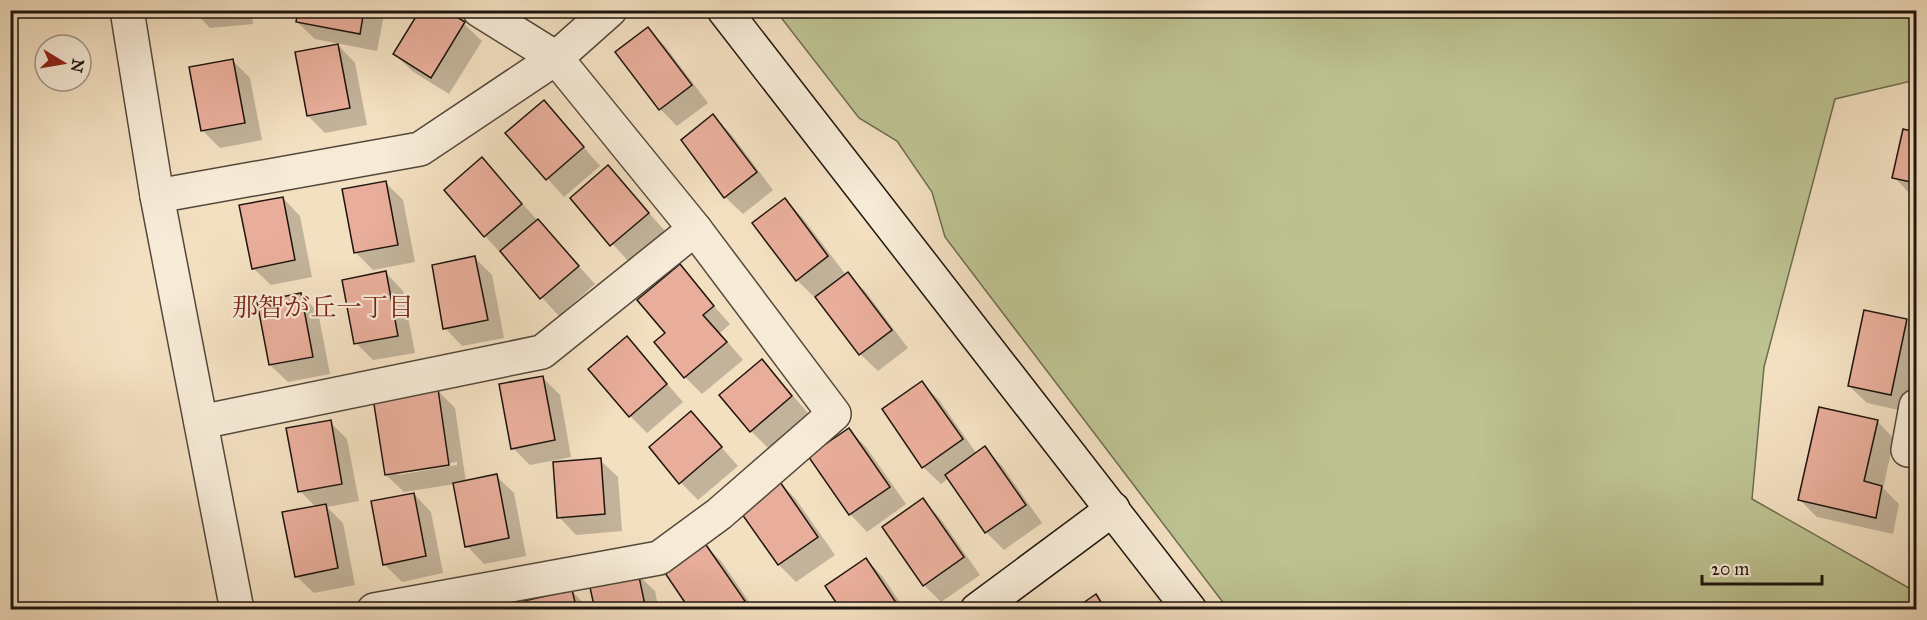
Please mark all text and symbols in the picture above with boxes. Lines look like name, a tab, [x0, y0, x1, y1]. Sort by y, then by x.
north arrow	[33, 33, 93, 93]
text: N	[67, 57, 88, 75]
district label: 那智が丘一丁目	[232, 291, 414, 323]
scale bar	[1702, 548, 1822, 586]
text: 20 m	[1711, 558, 1749, 580]

